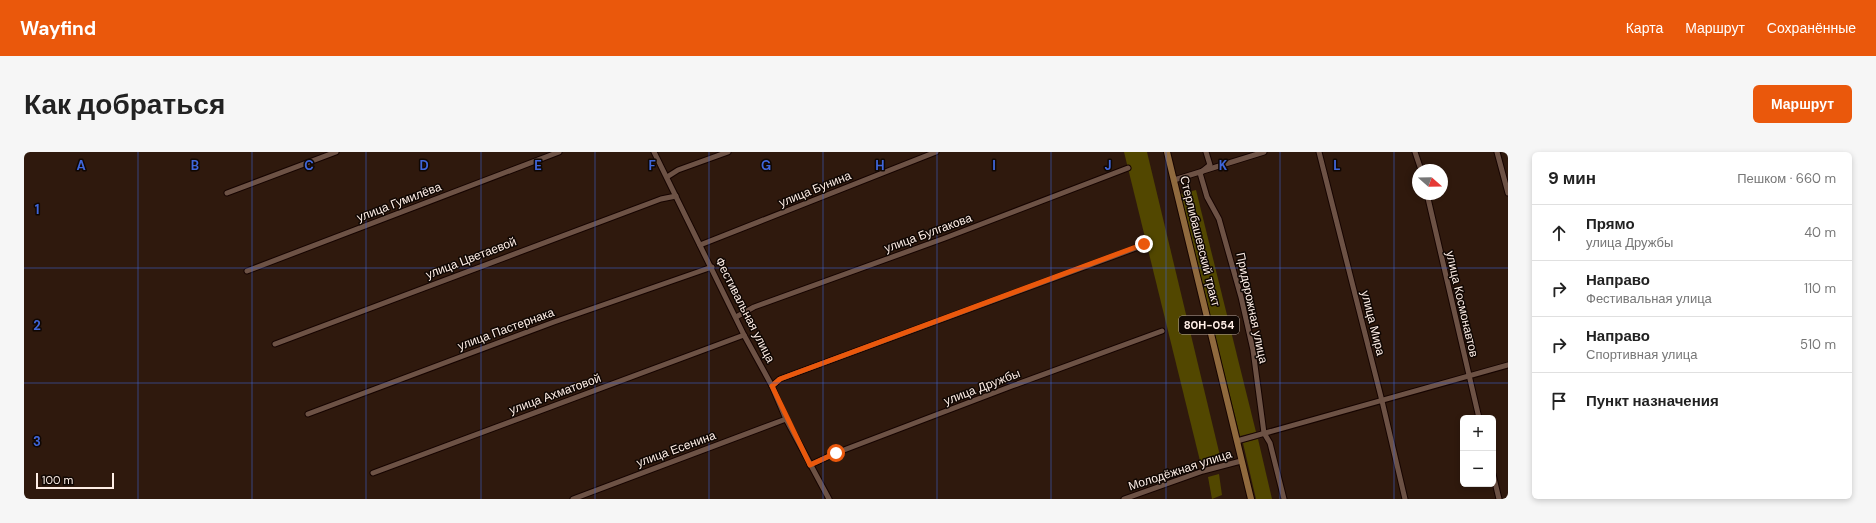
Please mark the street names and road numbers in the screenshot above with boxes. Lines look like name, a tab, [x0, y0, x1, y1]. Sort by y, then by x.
street label: улица Бунина	[777, 167, 854, 211]
street label: Стерлибашевский тракт	[1176, 174, 1224, 308]
street label: улица Гумилёва	[354, 178, 444, 225]
street label: улица Булгакова	[882, 210, 974, 256]
street label: улица Цветаевой	[423, 233, 519, 283]
street label: улица Космонавтов	[1442, 249, 1482, 359]
street label: Придорожная улица	[1232, 251, 1272, 365]
street label: Фестивальная улица	[712, 255, 779, 366]
street label: улица Мира	[1357, 289, 1389, 357]
street label: улица Пастернака	[455, 304, 557, 354]
road number: 80Н-054	[1179, 316, 1239, 334]
street label: улица Дружбы	[941, 365, 1023, 409]
street label: улица Ахматовой	[507, 370, 603, 418]
street label: улица Есенина	[634, 427, 718, 471]
street label: Молодёжная улица	[1126, 446, 1234, 494]

